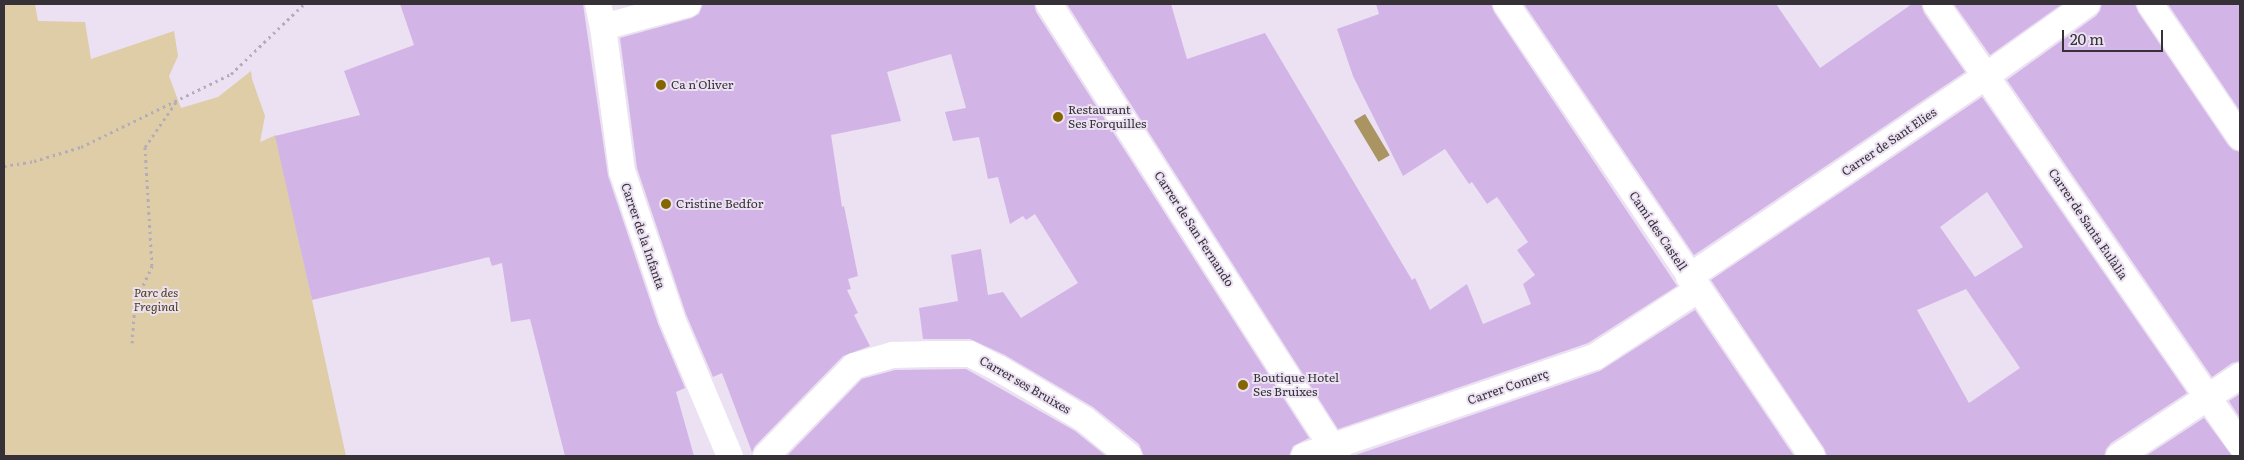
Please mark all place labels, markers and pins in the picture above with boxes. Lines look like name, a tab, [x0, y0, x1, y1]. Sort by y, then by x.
place label: Ca n'Oliver	[671, 78, 733, 92]
marker: Ca n'Oliver	[655, 79, 667, 91]
place label: Restaurant Ses Forquilles	[1068, 103, 1146, 131]
marker: Restaurant Ses Forquilles	[1052, 111, 1064, 123]
place label: Cristine Bedfor	[676, 197, 763, 211]
marker: Cristine Bedfor	[660, 198, 672, 210]
place label: Boutique Hotel Ses Bruixes	[1253, 371, 1339, 399]
marker: Boutique Hotel Ses Bruixes	[1237, 379, 1249, 391]

